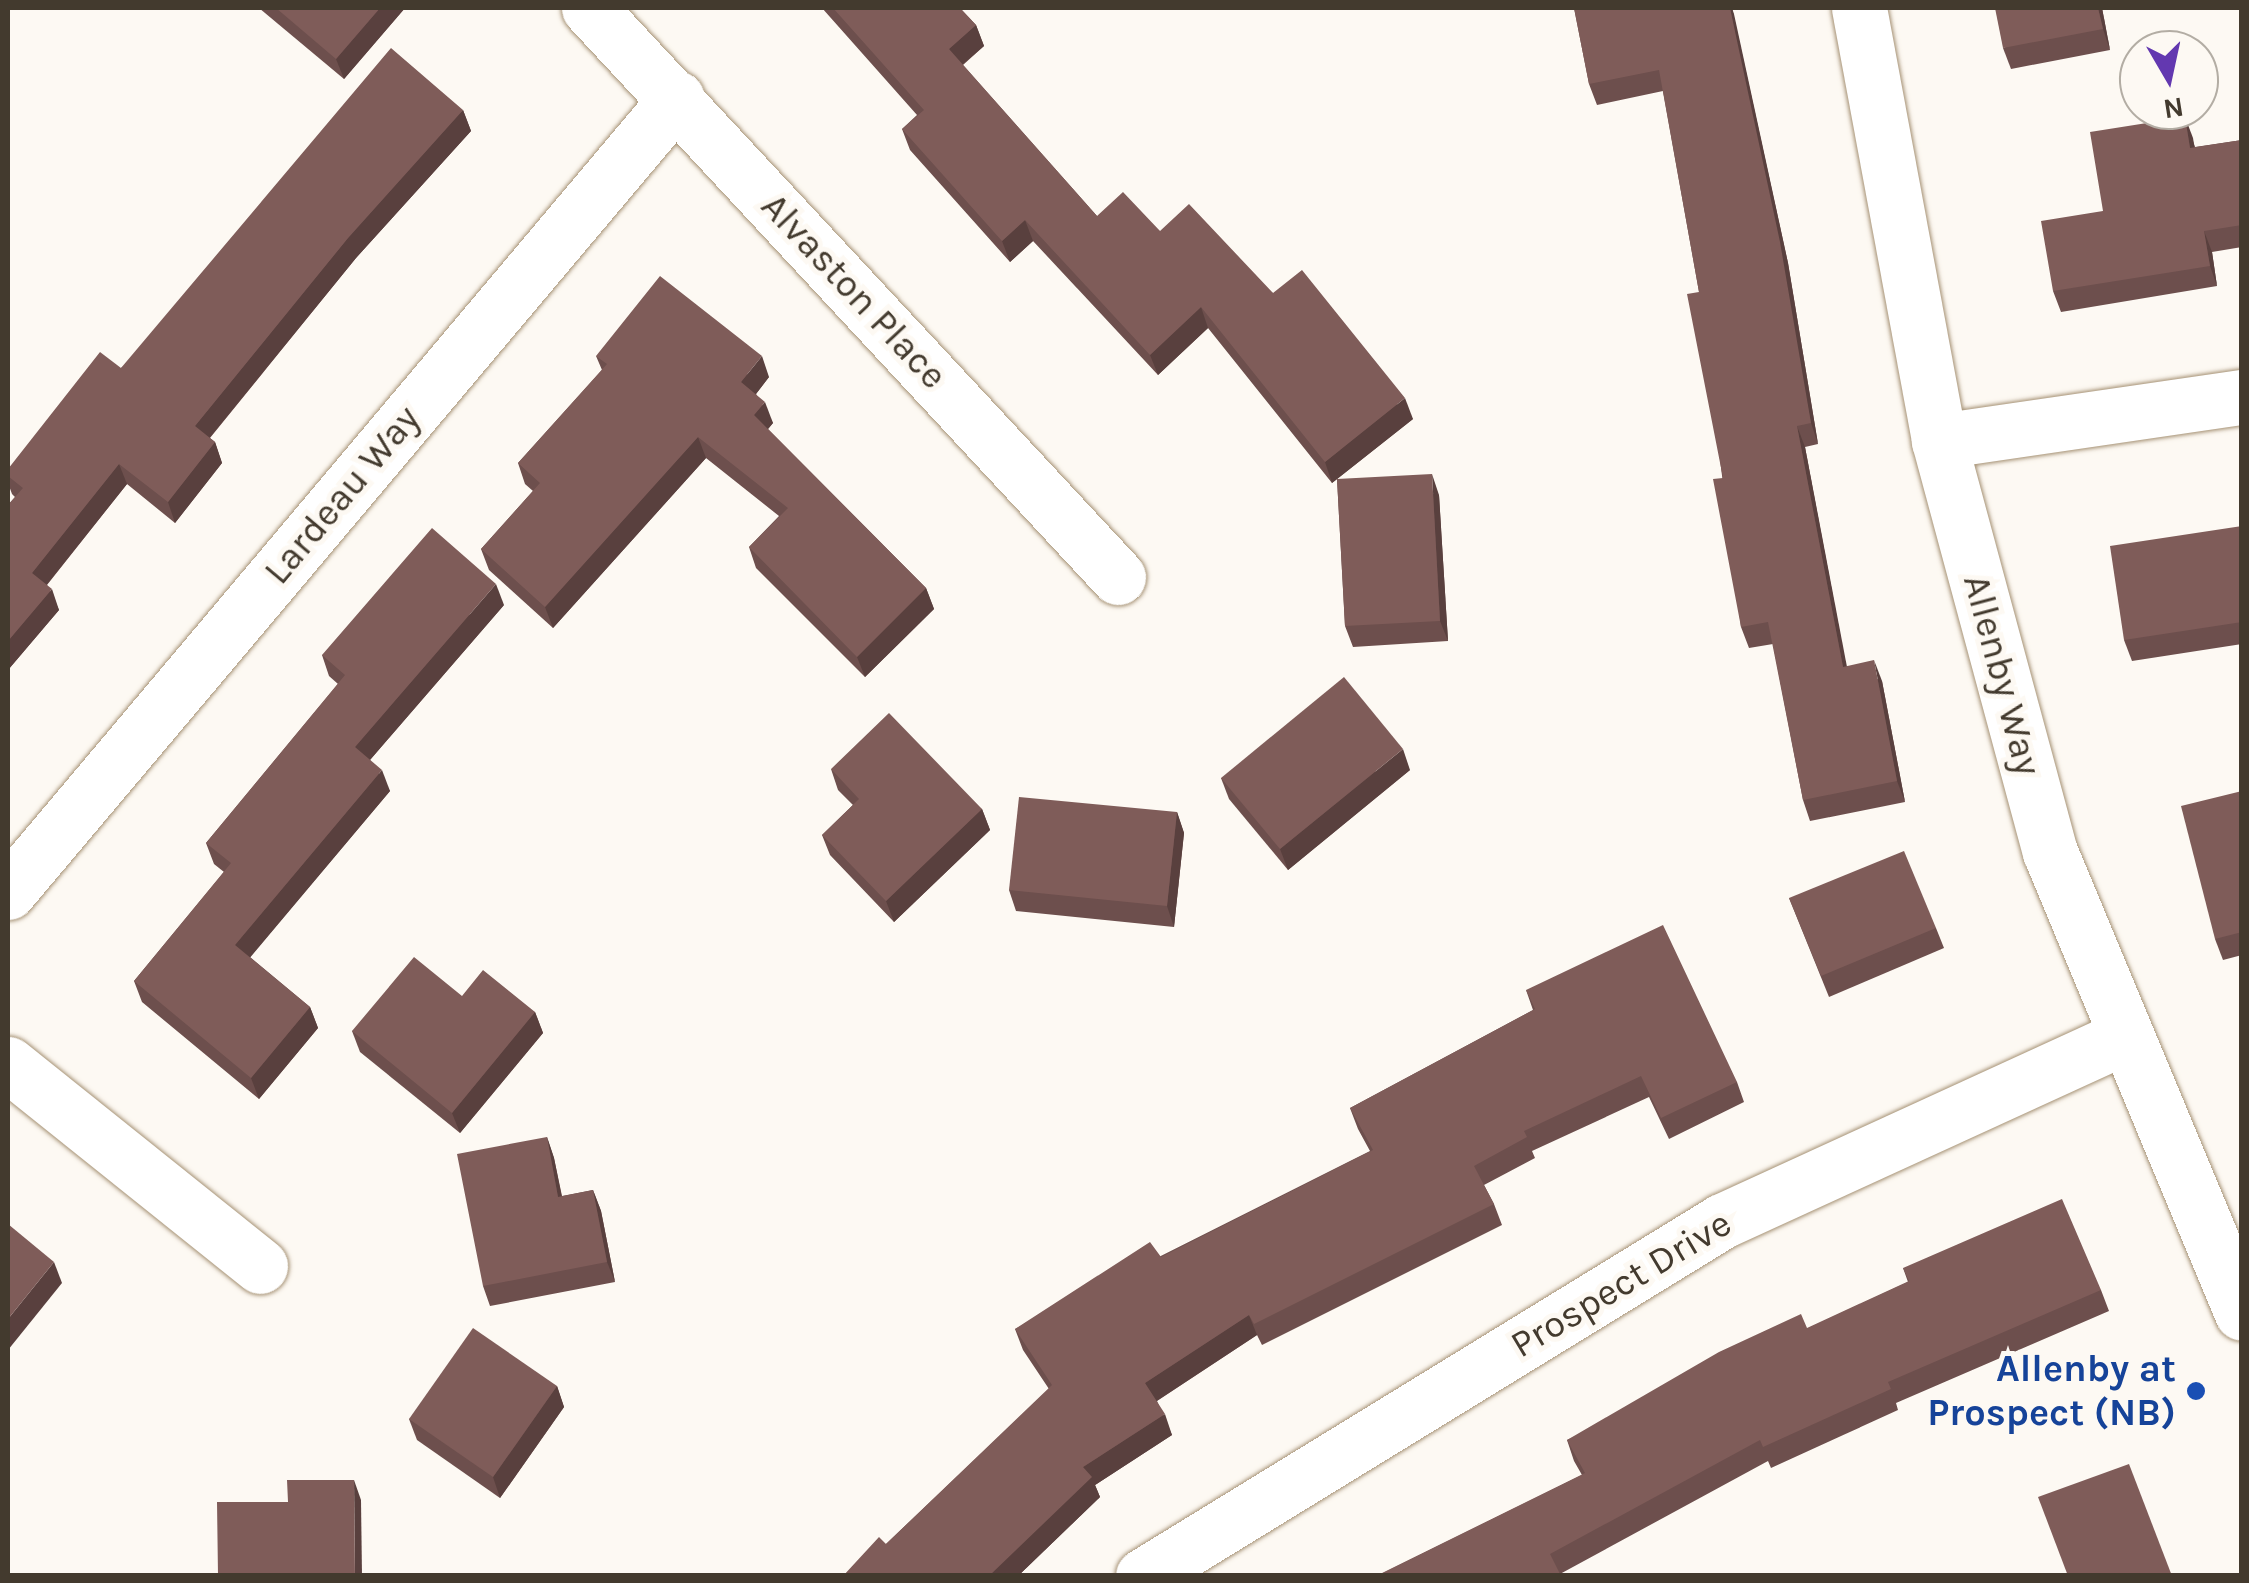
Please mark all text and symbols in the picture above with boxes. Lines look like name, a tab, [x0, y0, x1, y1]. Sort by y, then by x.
north arrow	[2119, 30, 2219, 130]
text: N	[2161, 90, 2186, 126]
street label: Alvaston Place	[752, 184, 956, 398]
street label: Lardeau Way	[254, 397, 430, 593]
street label: Allenby Way	[1953, 570, 2051, 780]
street label: Prospect Drive	[1503, 1200, 1739, 1368]
place label: Allenby at Prospect (NB)	[1927, 1346, 2176, 1436]
marker: Allenby at Prospect (NB)	[2185, 1380, 2207, 1402]

